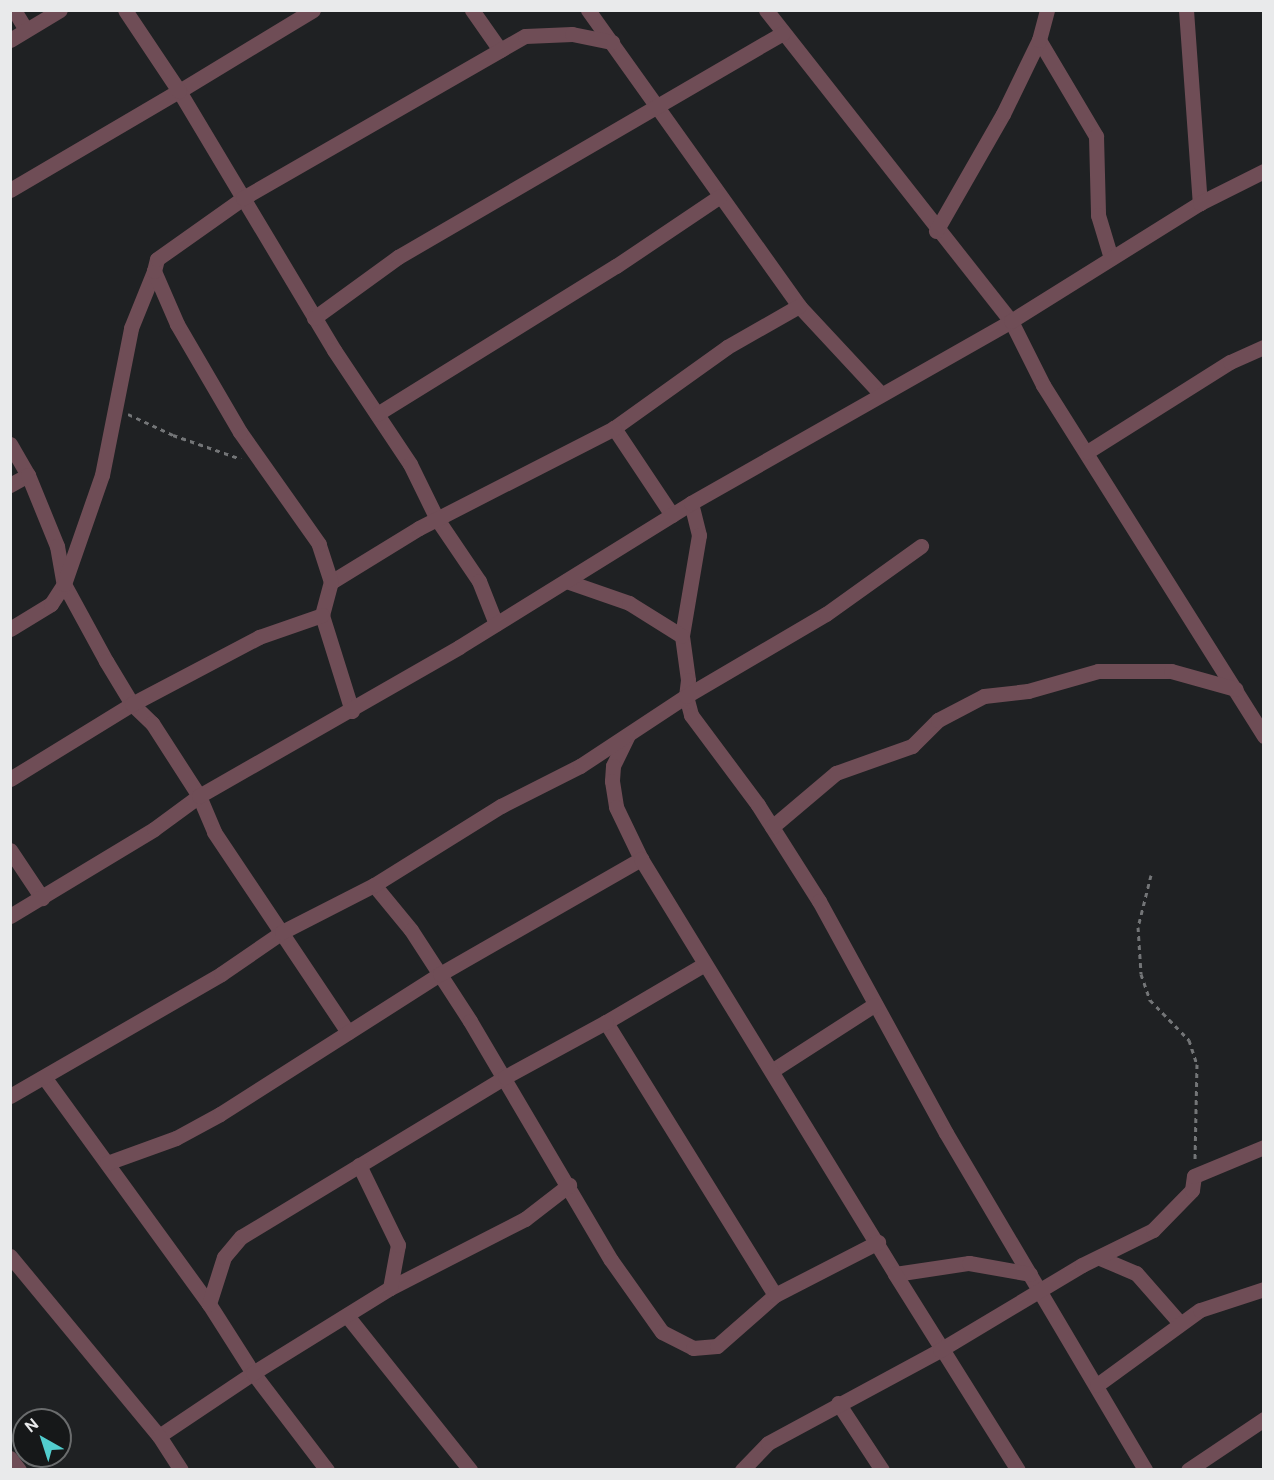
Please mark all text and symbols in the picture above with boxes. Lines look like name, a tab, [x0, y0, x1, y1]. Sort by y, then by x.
north arrow	[12, 1408, 72, 1468]
text: N	[20, 1413, 43, 1437]

